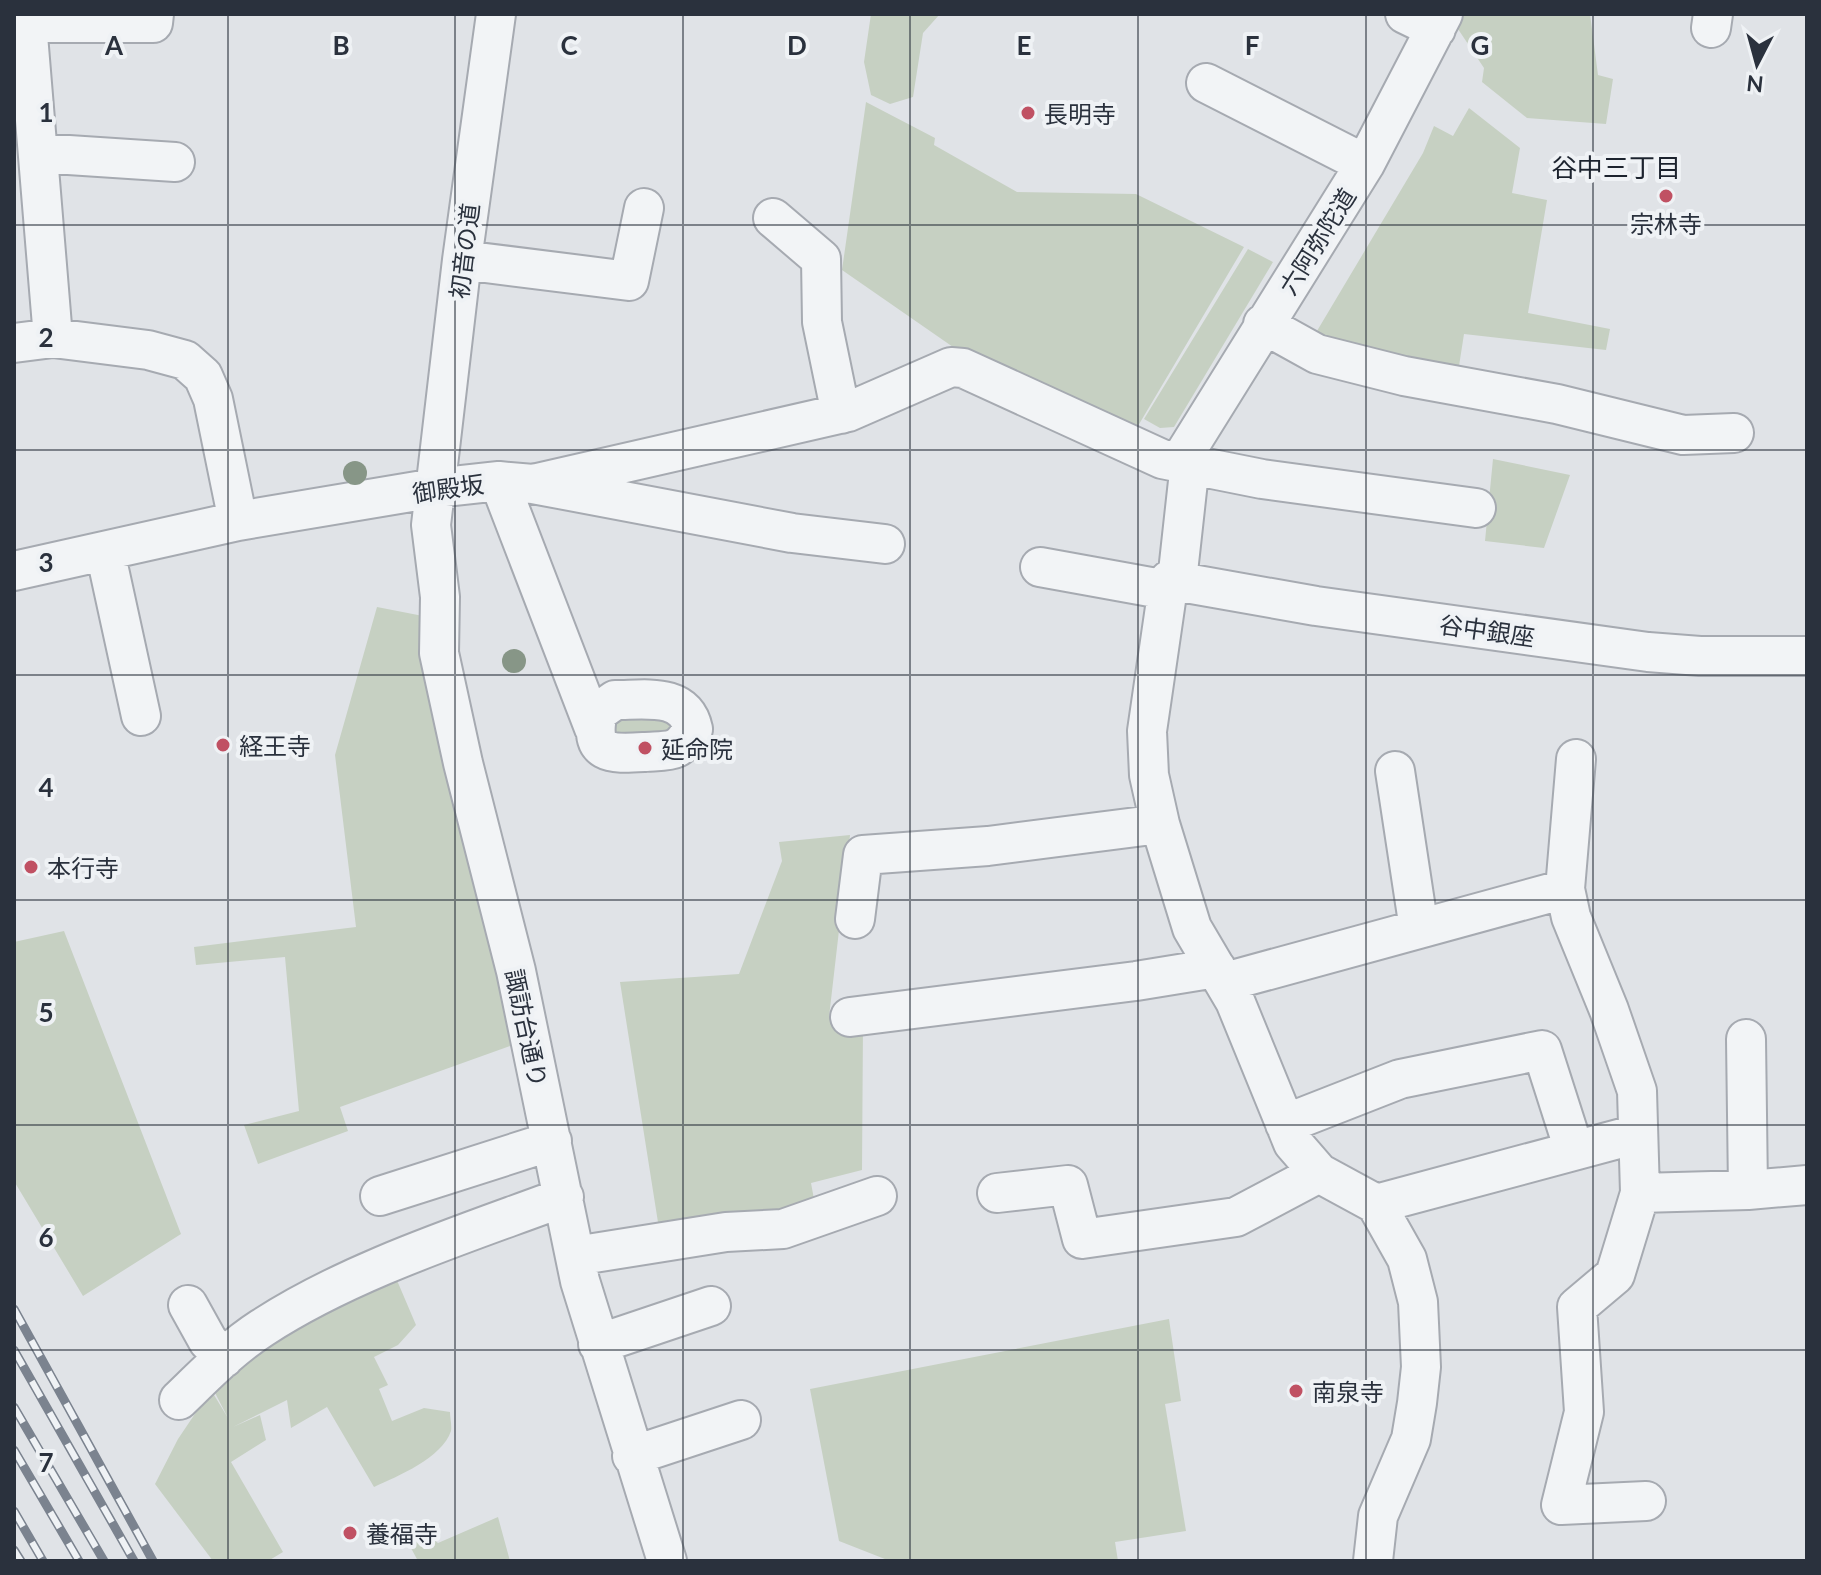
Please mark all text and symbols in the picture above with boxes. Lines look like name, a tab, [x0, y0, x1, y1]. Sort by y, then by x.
north arrow	[1717, 24, 1797, 104]
text: A	[104, 29, 124, 61]
text: B	[332, 29, 350, 61]
text: C	[560, 29, 578, 61]
text: D	[787, 29, 807, 61]
text: E	[1017, 29, 1031, 61]
text: F	[1245, 29, 1259, 61]
text: G	[1471, 29, 1489, 61]
text: N	[1745, 70, 1765, 99]
text: 1	[38, 96, 54, 128]
place label: 長明寺	[1044, 99, 1116, 128]
marker: 長明寺	[1019, 104, 1037, 122]
district label: 谷中三丁目	[1551, 151, 1681, 183]
street label: 六阿弥陀道	[1273, 182, 1361, 300]
marker: 宗林寺	[1657, 187, 1675, 205]
street label: 初音の道	[444, 202, 484, 300]
place label: 宗林寺	[1630, 209, 1702, 238]
text: 2	[38, 321, 54, 353]
street label: 御殿坂	[410, 469, 486, 507]
text: 3	[38, 546, 54, 578]
street label: 谷中銀座	[1437, 609, 1537, 651]
place label: 経王寺	[239, 731, 311, 760]
place label: 延命院	[661, 734, 733, 763]
marker: 経王寺	[214, 736, 232, 754]
marker: 延命院	[636, 739, 654, 757]
text: 4	[38, 771, 54, 803]
place label: 本行寺	[47, 853, 119, 882]
marker: 本行寺	[22, 858, 40, 876]
street label: 諏訪台通り	[500, 966, 554, 1090]
text: 5	[38, 996, 54, 1028]
text: 6	[38, 1221, 54, 1253]
place label: 南泉寺	[1312, 1377, 1384, 1406]
marker: 南泉寺	[1287, 1382, 1305, 1400]
text: 7	[38, 1446, 54, 1478]
place label: 養福寺	[366, 1519, 438, 1548]
marker: 養福寺	[341, 1524, 359, 1542]

